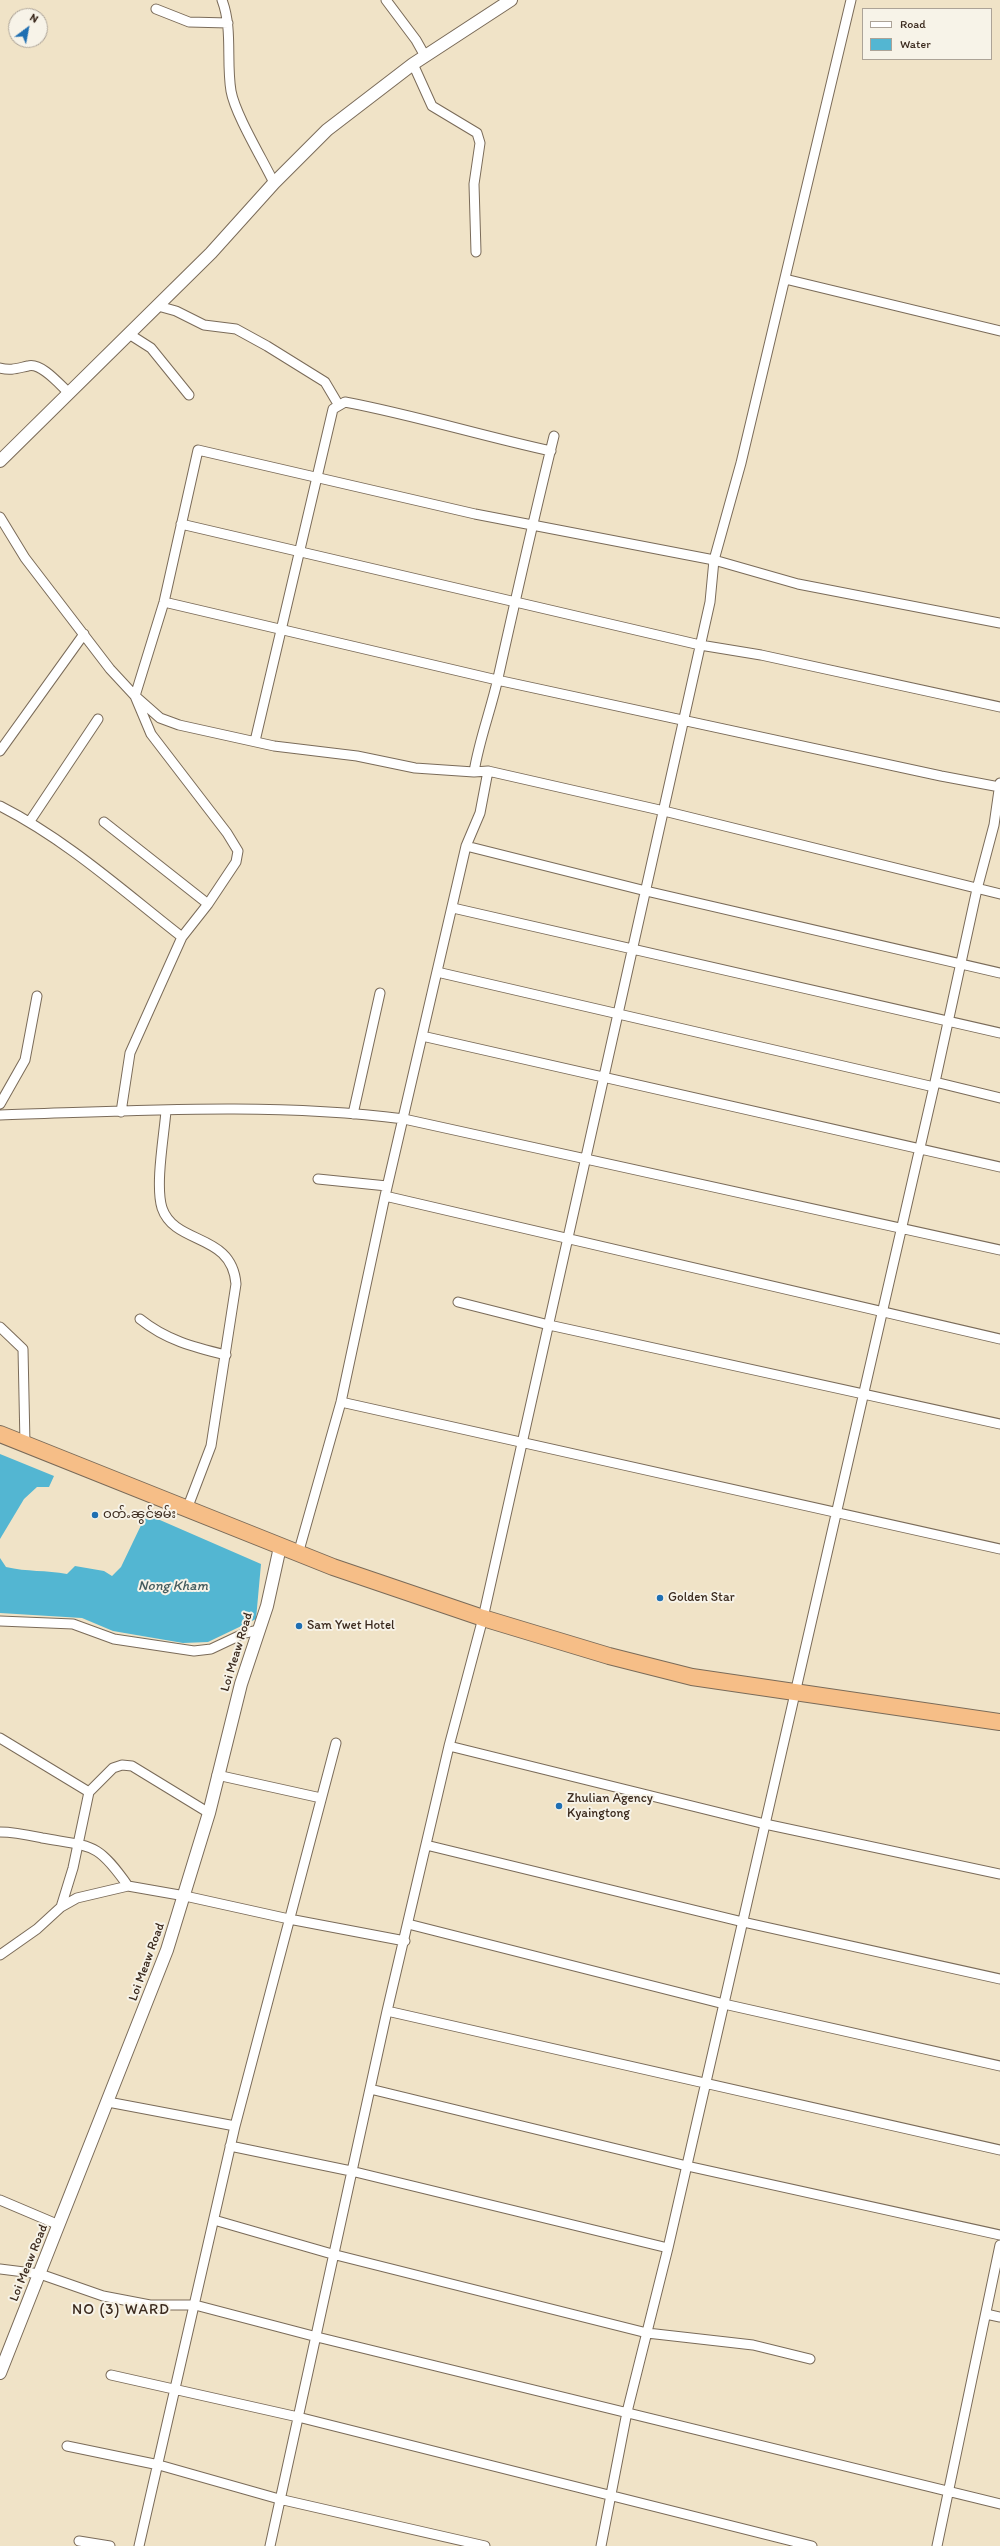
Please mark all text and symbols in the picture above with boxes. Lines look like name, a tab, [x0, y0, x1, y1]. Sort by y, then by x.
north arrow	[8, 8, 48, 48]
legend	[862, 8, 992, 60]
text: N	[27, 11, 41, 26]
text: Road	[900, 17, 926, 31]
text: Water	[900, 37, 931, 51]
place label: ဝတ်ႉၼွင်ၶမ်း	[103, 1507, 176, 1523]
marker: ဝတ်ႉၼွင်ၶမ်း	[90, 1510, 100, 1520]
water label: Nong Kham	[138, 1578, 208, 1594]
place label: Golden Star	[668, 1590, 735, 1606]
marker: Golden Star	[655, 1593, 665, 1603]
street label: Loi Meaw Road	[218, 1610, 256, 1694]
place label: Sam Ywet Hotel	[307, 1618, 395, 1634]
marker: Sam Ywet Hotel	[294, 1621, 304, 1631]
place label: Zhulian Agency Kyaingtong	[567, 1791, 653, 1822]
marker: Zhulian Agency Kyaingtong	[554, 1801, 564, 1811]
street label: Loi Meaw Road	[126, 1921, 168, 2003]
street label: Loi Meaw Road	[6, 2222, 52, 2304]
district label: NO (3) WARD	[72, 2301, 170, 2319]

